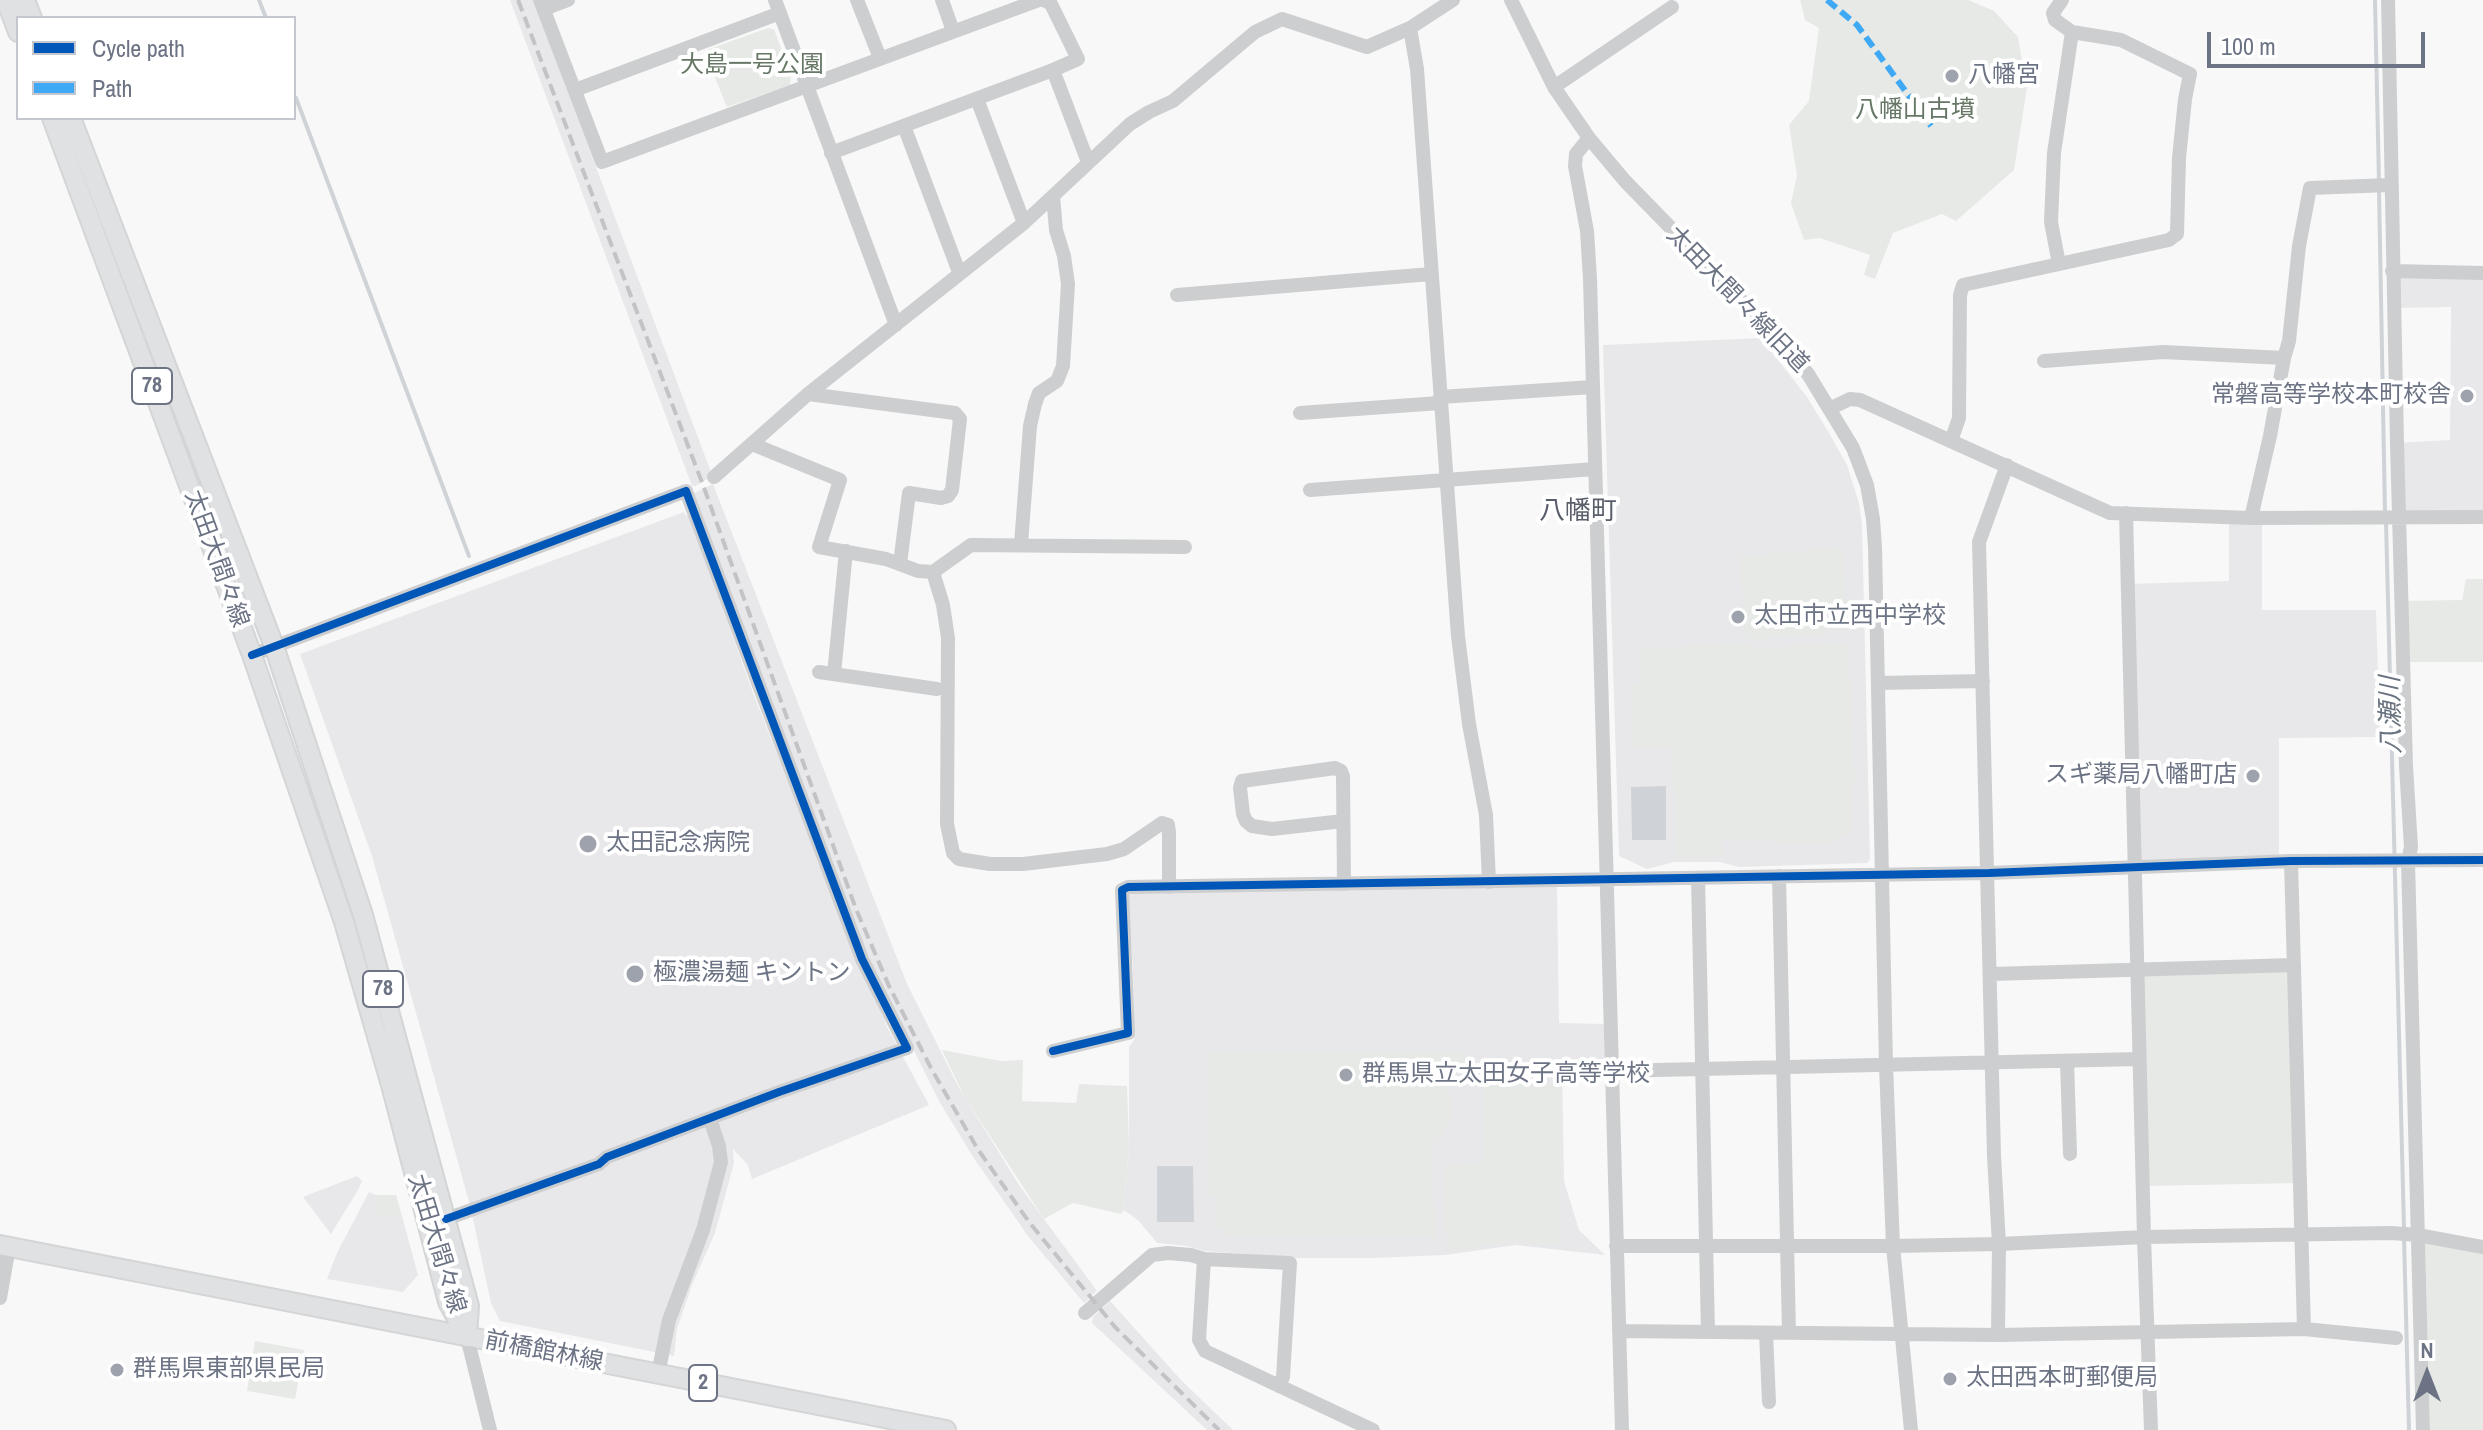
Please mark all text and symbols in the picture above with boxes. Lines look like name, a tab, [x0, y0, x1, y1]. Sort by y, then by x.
legend	[16, 16, 296, 120]
scale bar	[2211, 16, 2429, 66]
text: 100 m	[2221, 30, 2276, 62]
text: Cycle path	[92, 32, 185, 64]
park label: 大島一号公園	[680, 52, 824, 80]
place label: 八幡宮	[1968, 62, 2040, 90]
marker: 八幡宮	[1943, 67, 1961, 85]
text: Path	[92, 72, 133, 104]
park label: 八幡山古墳	[1855, 97, 1975, 125]
street label: 太田大間々線旧道	[1660, 221, 1814, 379]
road number: 78	[132, 368, 172, 404]
place label: 常磐高等学校本町校舎	[2211, 382, 2451, 410]
marker: 常磐高等学校本町校舎	[2458, 387, 2476, 405]
street label: 太田大間々線	[178, 486, 254, 632]
district label: 八幡町	[1539, 496, 1617, 528]
place label: 太田市立西中学校	[1754, 603, 1946, 631]
marker: 太田市立西中学校	[1729, 608, 1747, 626]
water label: 八瀬川	[2376, 676, 2408, 754]
place label: スギ薬局八幡町店	[2045, 762, 2237, 790]
marker: スギ薬局八幡町店	[2244, 767, 2262, 785]
place label: 太田記念病院	[606, 830, 750, 858]
marker: 太田記念病院	[577, 833, 599, 855]
place label: 極濃湯麺 キントン	[653, 960, 850, 988]
marker: 極濃湯麺 キントン	[624, 963, 646, 985]
road number: 78	[363, 971, 403, 1007]
place label: 群馬県立太田女子高等学校	[1362, 1061, 1650, 1089]
marker: 群馬県立太田女子高等学校	[1337, 1066, 1355, 1084]
street label: 太田大間々線	[401, 1171, 471, 1317]
street label: 前橋館林線	[482, 1326, 606, 1378]
north arrow	[2387, 1334, 2467, 1414]
text: N	[2420, 1335, 2434, 1365]
place label: 群馬県東部県民局	[133, 1356, 325, 1384]
marker: 群馬県東部県民局	[108, 1361, 126, 1379]
road number: 2	[689, 1365, 717, 1401]
place label: 太田西本町郵便局	[1966, 1365, 2158, 1393]
marker: 太田西本町郵便局	[1941, 1370, 1959, 1388]

